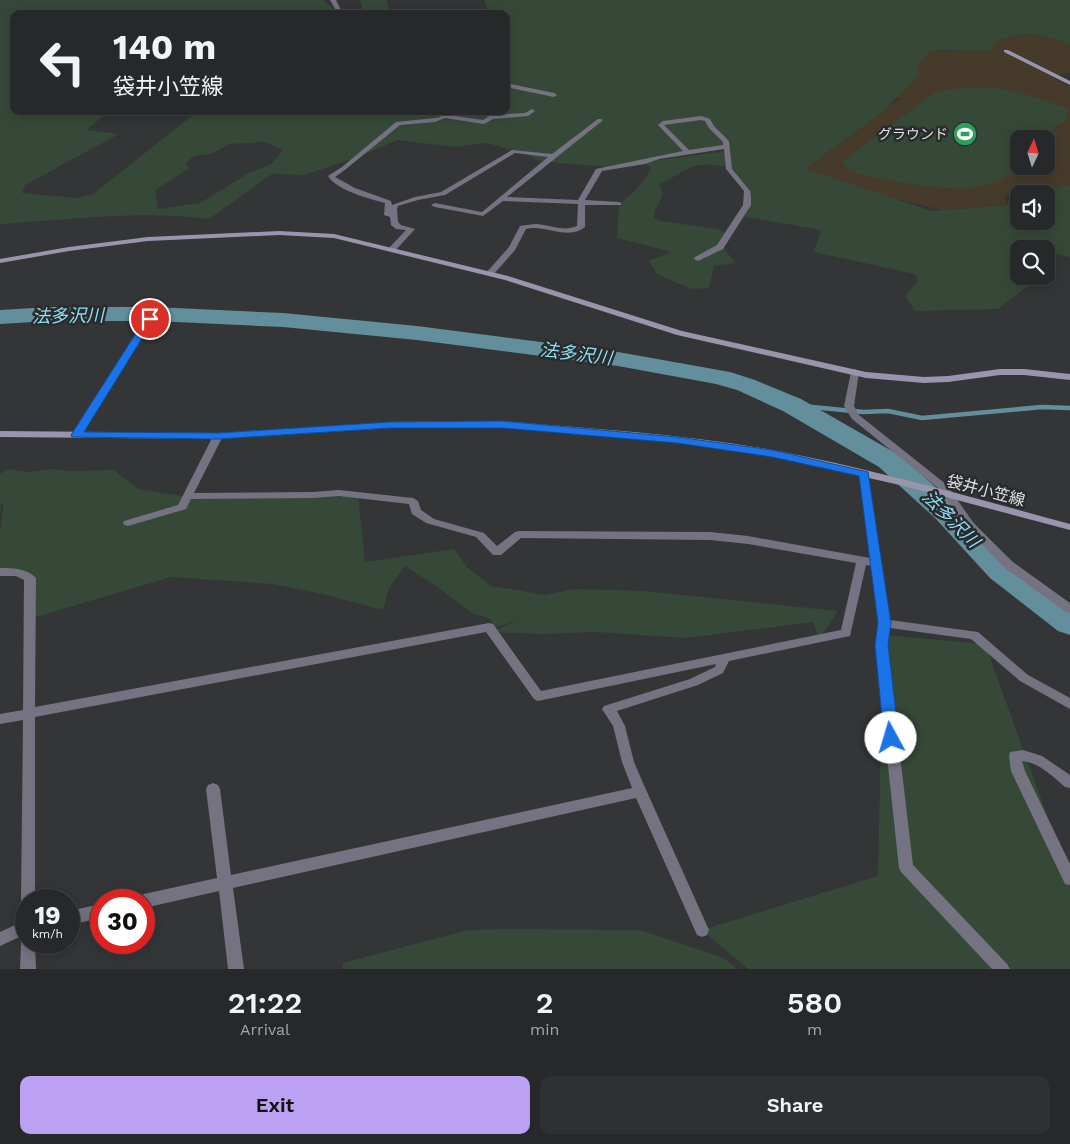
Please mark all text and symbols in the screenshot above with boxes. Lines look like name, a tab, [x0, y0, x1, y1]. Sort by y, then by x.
text: 140 m	[113, 26, 216, 68]
icon: left	[30, 30, 95, 95]
text: 袋井小笠線	[113, 74, 223, 99]
sports icon: グラウンド	[952, 121, 978, 147]
place label: グラウンド	[878, 126, 948, 142]
north arrow	[1010, 130, 1055, 175]
map controls	[1010, 130, 1055, 285]
button: sound	[1010, 185, 1055, 230]
button: search	[1010, 240, 1055, 285]
pin	[129, 298, 171, 340]
water label: 法多沢川	[32, 304, 106, 327]
icon: arrive	[136, 305, 164, 333]
water label: 法多沢川	[539, 339, 615, 369]
street label: 袋井小笠線	[945, 471, 1027, 510]
water label: 法多沢川	[918, 486, 986, 553]
position arrow	[864, 711, 916, 763]
speed limit sign: 30	[90, 889, 155, 954]
text: 19	[34, 901, 61, 930]
text: km/h	[32, 927, 63, 941]
text: 21:22	[228, 985, 302, 1020]
text: 2	[536, 985, 554, 1020]
text: 580	[787, 985, 842, 1020]
text: Arrival	[240, 1020, 290, 1039]
text: min	[530, 1020, 559, 1039]
text: m	[807, 1020, 822, 1039]
button: Exit	[20, 1076, 530, 1134]
button: Share	[540, 1076, 1050, 1134]

